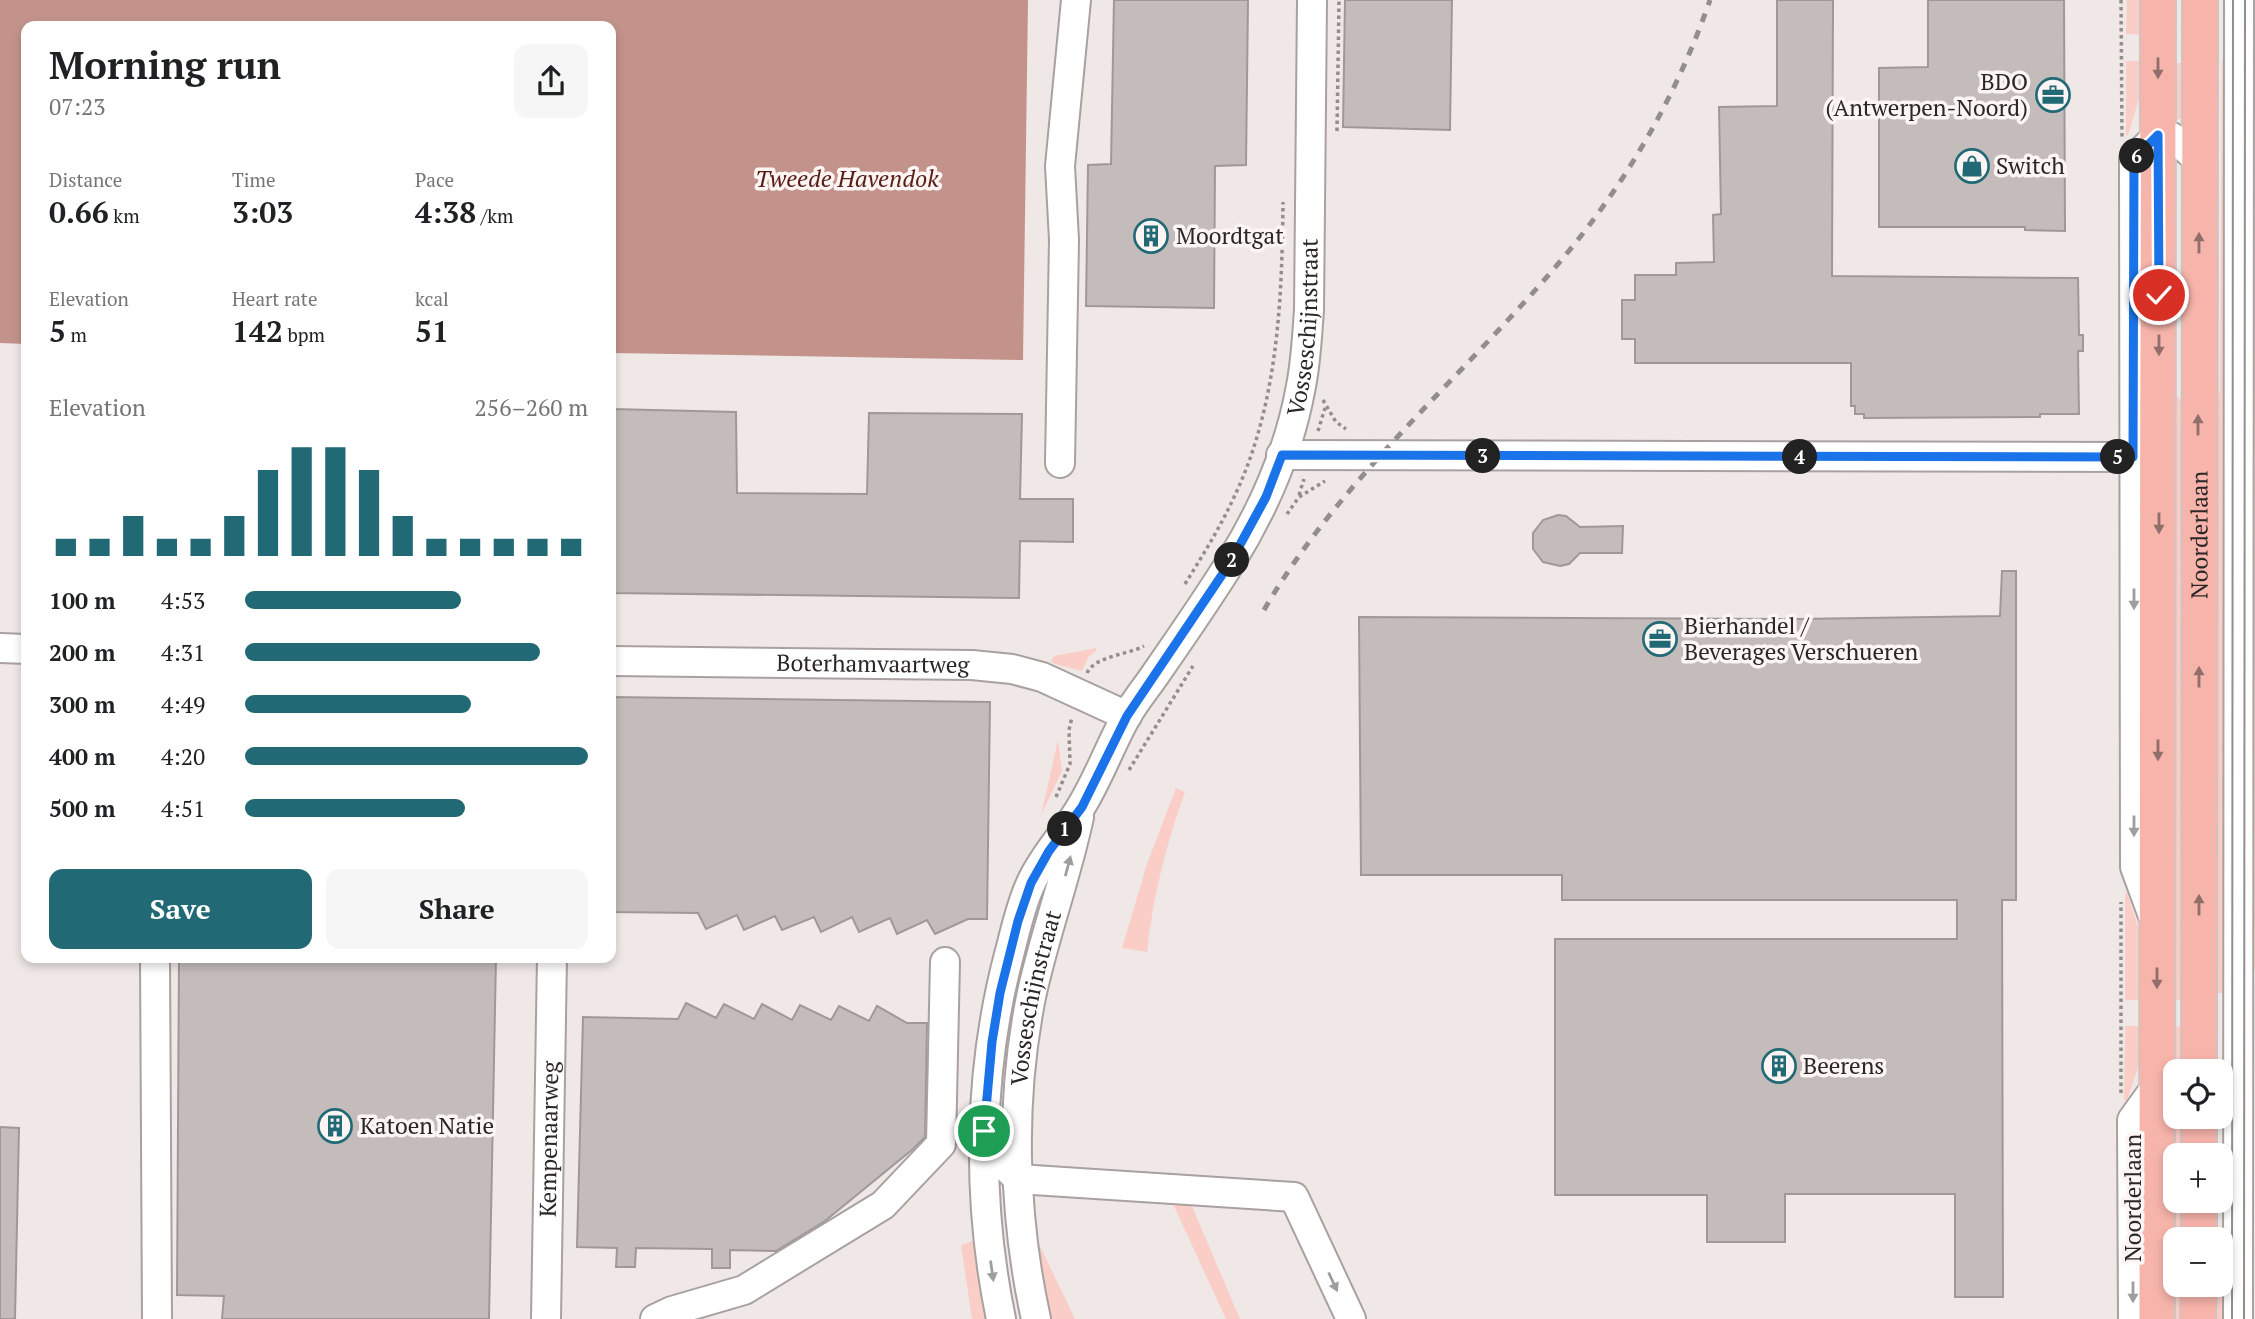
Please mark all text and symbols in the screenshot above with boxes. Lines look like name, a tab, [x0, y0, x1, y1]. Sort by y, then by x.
text: Morning run	[49, 40, 281, 90]
button: share	[514, 44, 588, 118]
one-way arrow	[2152, 57, 2164, 79]
place label: BDO (Antwerpen-Noord)	[1826, 66, 2028, 123]
office icon: BDO (Antwerpen-Noord)	[2034, 76, 2072, 114]
text: 07:23	[49, 91, 106, 122]
pin: 6	[2120, 138, 2154, 174]
text: 6	[2131, 143, 2142, 168]
shop icon: Switch	[1953, 147, 1991, 185]
place label: Switch	[1996, 150, 2065, 181]
water label: Tweede Havendok	[755, 162, 939, 194]
text: Distance	[49, 167, 122, 192]
text: Time	[232, 167, 275, 192]
text: Pace	[415, 167, 454, 192]
text: 0.66	[49, 192, 109, 232]
text: 3:03	[232, 192, 293, 232]
text: 4:38	[415, 192, 476, 232]
text: km	[109, 203, 140, 228]
text: /km	[476, 203, 514, 228]
building icon: Moordtgat	[1132, 217, 1170, 255]
place label: Moordtgat	[1176, 220, 1284, 251]
one-way arrow	[2193, 232, 2205, 254]
street label: Vosseschijnstraat	[1279, 238, 1325, 419]
pin	[2129, 265, 2189, 325]
icon: check	[2140, 276, 2178, 314]
text: Elevation	[49, 286, 129, 311]
text: Heart rate	[232, 286, 317, 311]
text: kcal	[415, 286, 449, 311]
text: 5	[49, 311, 66, 351]
text: 142	[232, 311, 283, 351]
text: 51	[415, 311, 449, 351]
text: m	[66, 322, 87, 347]
text: bpm	[283, 322, 325, 347]
one-way arrow	[2153, 334, 2165, 356]
text: Elevation	[49, 392, 146, 423]
text: 256–260 m	[475, 392, 588, 423]
one-way arrow	[2192, 414, 2204, 436]
pin: 3	[1466, 438, 1500, 474]
pin: 4	[1783, 440, 1818, 475]
pin: 5	[2100, 440, 2136, 475]
text: 3	[1477, 443, 1488, 468]
text: 4	[1794, 444, 1805, 469]
text: 5	[2112, 444, 2123, 469]
street label: Noorderlaan	[2183, 471, 2215, 599]
one-way arrow	[2153, 512, 2165, 534]
pin: 2	[1214, 542, 1250, 578]
text: 2	[1226, 547, 1237, 572]
text: 100 m	[49, 585, 115, 616]
text: 4:53	[161, 585, 205, 616]
one-way arrow	[2128, 588, 2139, 610]
place label: Bierhandel / Beverages Verschueren	[1684, 610, 1919, 667]
office icon: Bierhandel / Beverages Verschueren	[1641, 620, 1679, 658]
text: 200 m	[49, 637, 115, 668]
text: 4:31	[161, 637, 205, 668]
street label: Boterhamvaartweg	[776, 647, 971, 680]
one-way arrow	[2193, 666, 2205, 688]
text: 300 m	[49, 689, 115, 720]
text: 4:49	[161, 689, 205, 720]
one-way arrow	[2152, 740, 2164, 762]
text: 400 m	[49, 741, 115, 772]
text: 4:20	[161, 741, 205, 772]
text: 500 m	[49, 793, 115, 824]
text: 4:51	[161, 793, 205, 824]
pin: 1	[1048, 812, 1082, 846]
text: 1	[1059, 816, 1070, 841]
one-way arrow	[2129, 816, 2140, 838]
one-way arrow	[1063, 855, 1074, 877]
button: Save	[49, 869, 312, 949]
button: Share	[326, 869, 588, 949]
one-way arrow	[2193, 894, 2205, 916]
street label: Vosseschijnstraat	[1003, 906, 1068, 1087]
one-way arrow	[2151, 967, 2163, 989]
building icon: Beerens	[1760, 1047, 1798, 1085]
place label: Beerens	[1803, 1050, 1884, 1081]
map controls	[2163, 1059, 2233, 1297]
button: locate	[2163, 1059, 2233, 1129]
street label: Kempenaarweg	[532, 1060, 565, 1217]
pin	[954, 1101, 1014, 1161]
building icon: Katoen Natie	[316, 1107, 354, 1145]
place label: Katoen Natie	[360, 1110, 494, 1141]
icon: arrive	[965, 1112, 1003, 1150]
street label: Noorderlaan	[2117, 1134, 2148, 1262]
button: +	[2163, 1143, 2233, 1213]
button: −	[2163, 1227, 2233, 1297]
one-way arrow	[987, 1260, 998, 1282]
one-way arrow	[1328, 1272, 1339, 1292]
one-way arrow	[2127, 1281, 2139, 1303]

